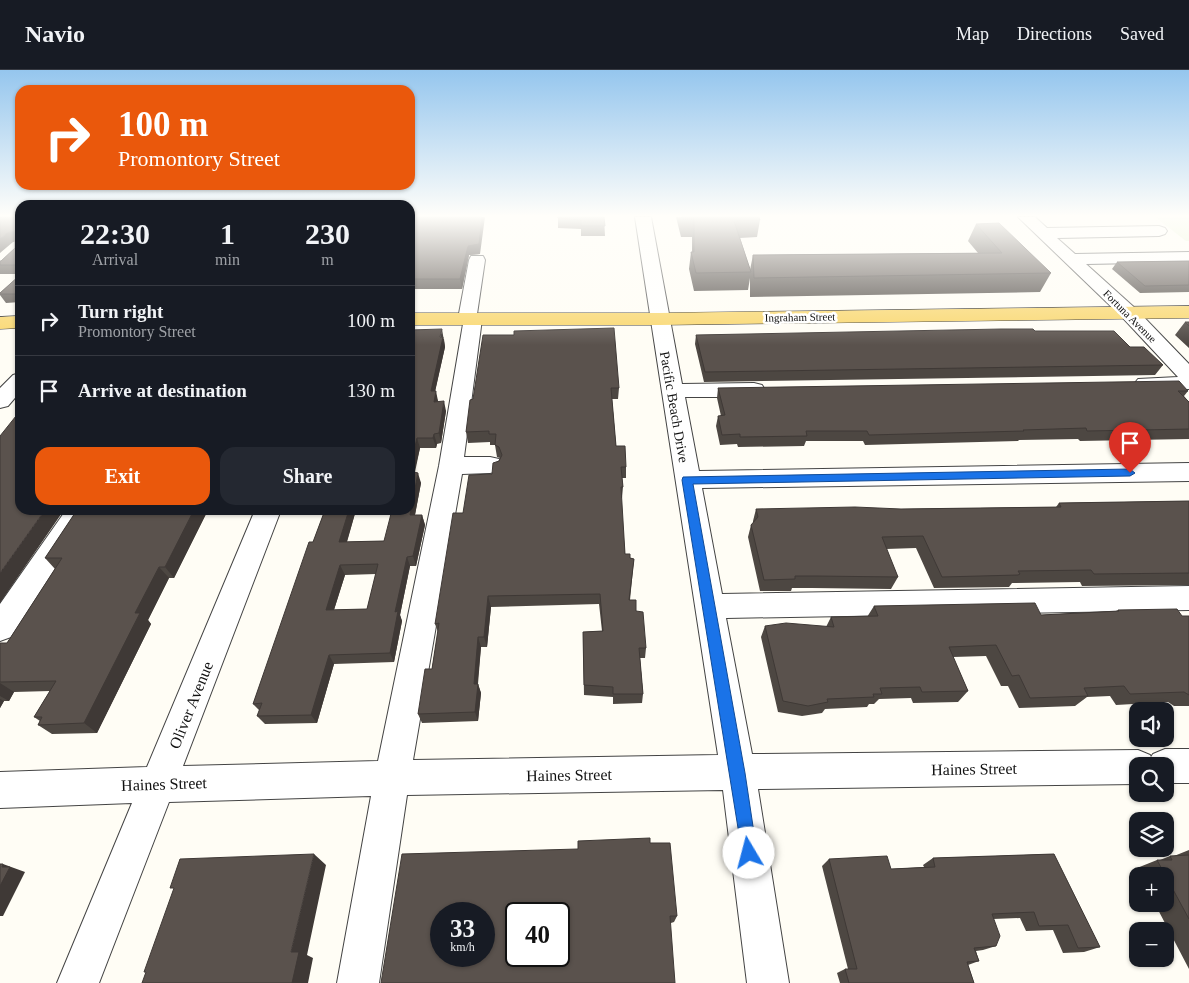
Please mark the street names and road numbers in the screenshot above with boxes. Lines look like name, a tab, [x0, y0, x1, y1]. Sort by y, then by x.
street label: Fortuna Avenue	[1101, 287, 1159, 345]
street label: Ingraham Street	[765, 310, 835, 324]
street label: Pacific Beach Drive	[657, 350, 691, 464]
street label: Oliver Avenue	[166, 659, 216, 751]
street label: Haines Street	[931, 760, 1018, 778]
street label: Haines Street	[526, 766, 613, 784]
street label: Haines Street	[121, 774, 208, 794]

